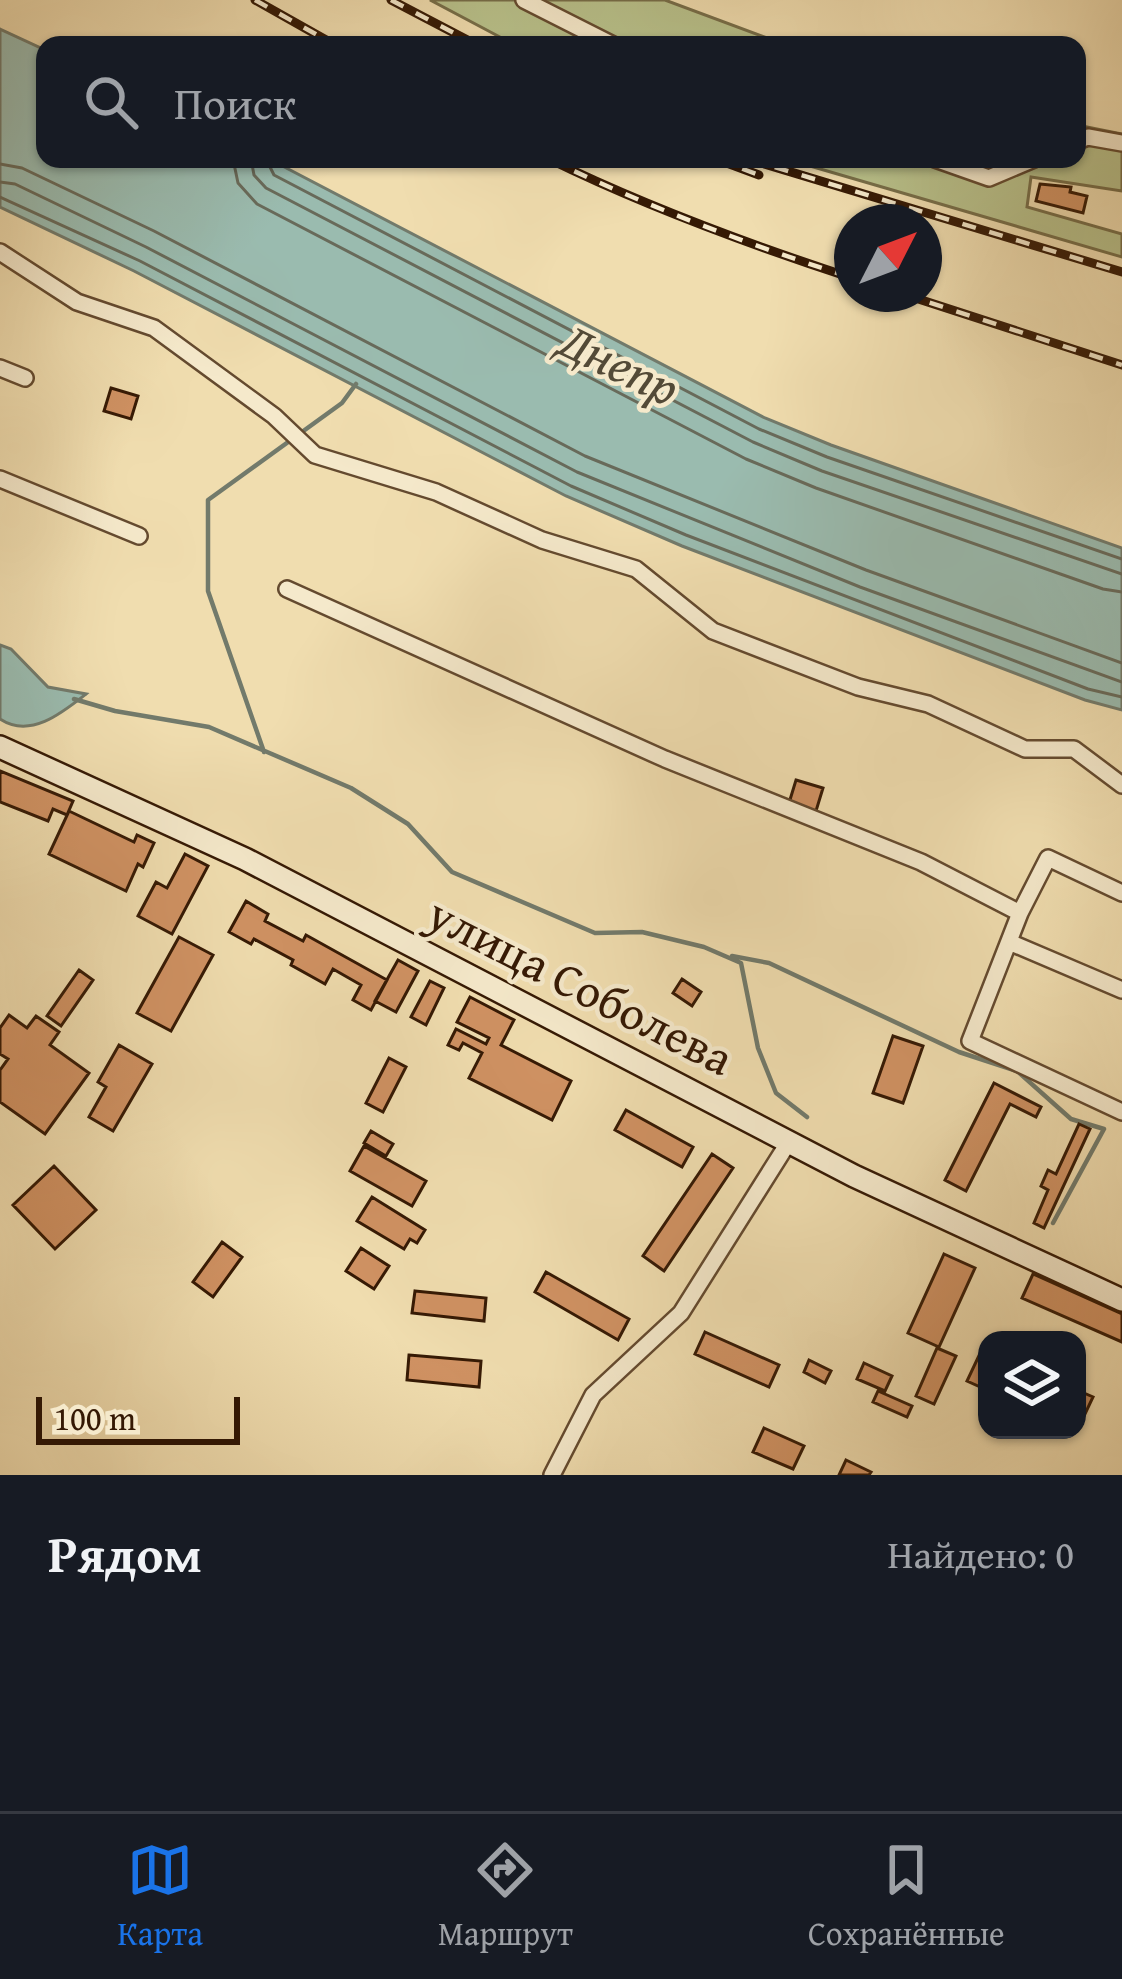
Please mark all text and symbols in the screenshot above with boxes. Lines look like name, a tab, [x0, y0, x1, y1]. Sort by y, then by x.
search box	[36, 36, 1086, 168]
icon: search	[78, 69, 144, 135]
text: Поиск	[174, 70, 296, 135]
north arrow	[834, 204, 942, 312]
water label: Днепр	[544, 300, 693, 424]
street label: улица Соболева	[415, 877, 746, 1093]
map controls	[978, 1331, 1086, 1439]
button: layers	[978, 1331, 1086, 1439]
scale bar	[36, 1391, 240, 1444]
text: 100 m	[54, 1394, 136, 1442]
text: Рядом	[48, 1516, 202, 1591]
text: Найдено: 0	[887, 1525, 1074, 1582]
tab: Карта	[118, 1837, 203, 1957]
tab: Маршрут	[438, 1837, 573, 1957]
tab: Сохранённые	[808, 1837, 1005, 1957]

